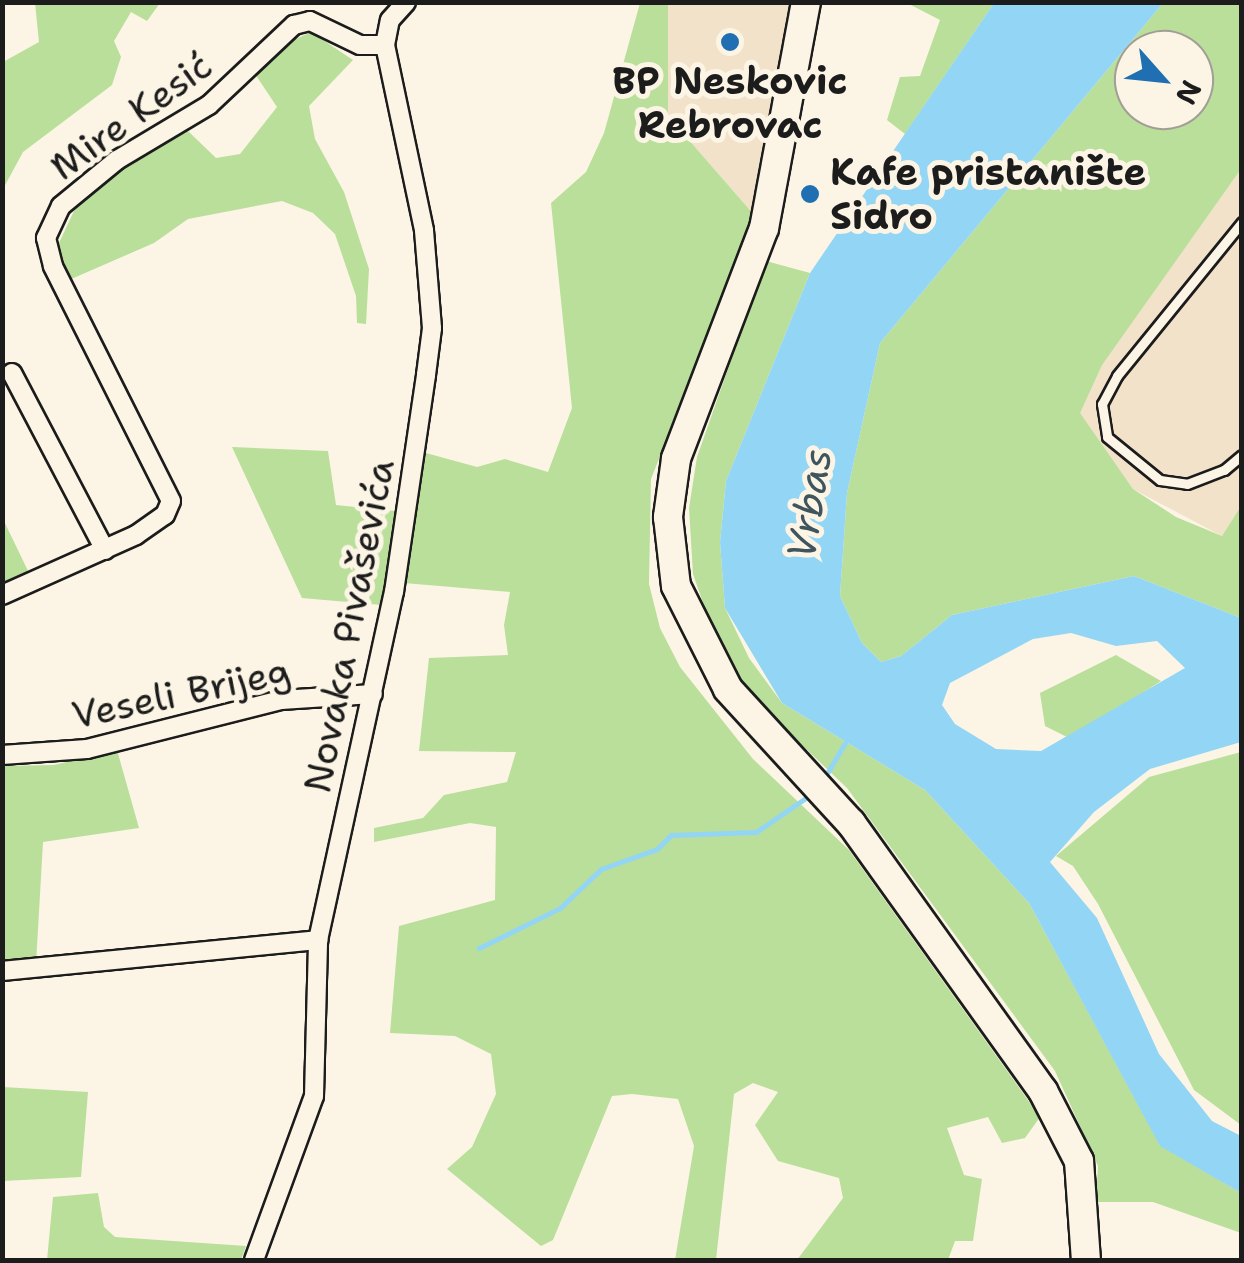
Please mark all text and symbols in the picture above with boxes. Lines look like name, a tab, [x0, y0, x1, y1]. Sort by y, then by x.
north arrow	[1114, 30, 1214, 130]
marker: BP Neskovic Rebrovac	[719, 31, 741, 53]
street label: Mire Kesić	[41, 42, 221, 190]
place label: BP Neskovic Rebrovac	[612, 58, 848, 147]
text: N	[1167, 74, 1211, 111]
place label: Kafe pristanište Sidro	[830, 149, 1146, 238]
marker: Kafe pristanište Sidro	[799, 183, 821, 205]
water label: Vrbas	[777, 445, 841, 563]
street label: Novaka Pivaševića	[294, 455, 404, 797]
street label: Veseli Brijeg	[68, 648, 294, 738]

